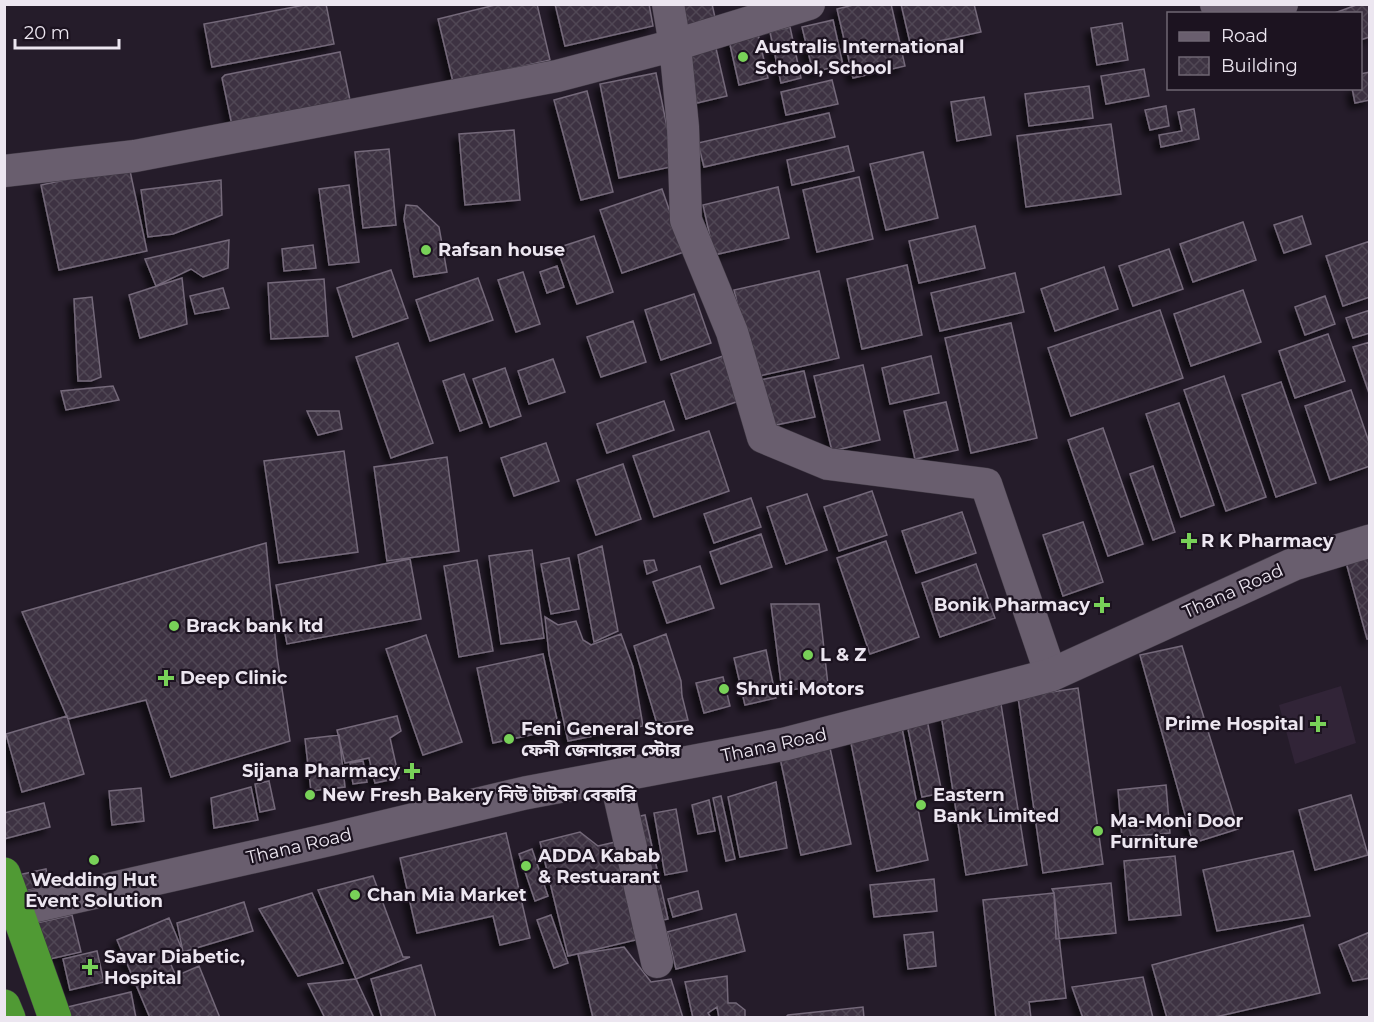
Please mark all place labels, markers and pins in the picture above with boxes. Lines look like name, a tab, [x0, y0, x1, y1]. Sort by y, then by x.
place label: Australis International School, School	[754, 36, 964, 79]
marker: Australis International School, School	[736, 50, 750, 64]
place label: Rafsan house	[438, 239, 565, 261]
marker: Rafsan house	[419, 243, 433, 257]
place label: R K Pharmacy	[1201, 530, 1334, 552]
marker: R K Pharmacy	[1182, 534, 1196, 548]
place label: Bonik Pharmacy	[934, 594, 1090, 616]
marker: Bonik Pharmacy	[1095, 598, 1109, 612]
place label: Brack bank ltd	[186, 615, 324, 637]
marker: Brack bank ltd	[167, 619, 181, 633]
place label: L & Z	[820, 644, 866, 666]
marker: L & Z	[801, 648, 815, 662]
place label: Deep Clinic	[180, 667, 288, 689]
marker: Deep Clinic	[157, 669, 175, 687]
place label: Shruti Motors	[736, 678, 864, 700]
marker: Shruti Motors	[717, 682, 731, 696]
place label: Prime Hospital	[1165, 713, 1304, 735]
marker: Prime Hospital	[1309, 715, 1327, 733]
place label: Feni General Store ফেনী জেনারেল স্টোর	[521, 718, 694, 761]
marker: Feni General Store ফেনী জেনারেল স্টোর	[502, 732, 516, 746]
place label: Sijana Pharmacy	[242, 760, 400, 782]
marker: Sijana Pharmacy	[405, 764, 419, 778]
place label: New Fresh Bakery নিউ টাটকা বেকারি	[322, 784, 638, 806]
place label: Eastern Bank Limited	[933, 784, 1059, 827]
marker: New Fresh Bakery নিউ টাটকা বেকারি	[303, 788, 317, 802]
marker: Eastern Bank Limited	[914, 798, 928, 812]
place label: Ma-Moni Door Furniture	[1110, 810, 1244, 853]
marker: Ma-Moni Door Furniture	[1091, 824, 1105, 838]
place label: ADDA Kabab & Restuarant	[537, 845, 660, 888]
marker: Wedding Hut Event Solution	[87, 853, 101, 867]
marker: ADDA Kabab & Restuarant	[519, 859, 533, 873]
place label: Wedding Hut Event Solution	[25, 869, 163, 912]
place label: Chan Mia Market	[367, 884, 527, 906]
marker: Chan Mia Market	[348, 888, 362, 902]
place label: Savar Diabetic, Hospital	[104, 946, 245, 989]
marker: Savar Diabetic, Hospital	[81, 958, 99, 976]

